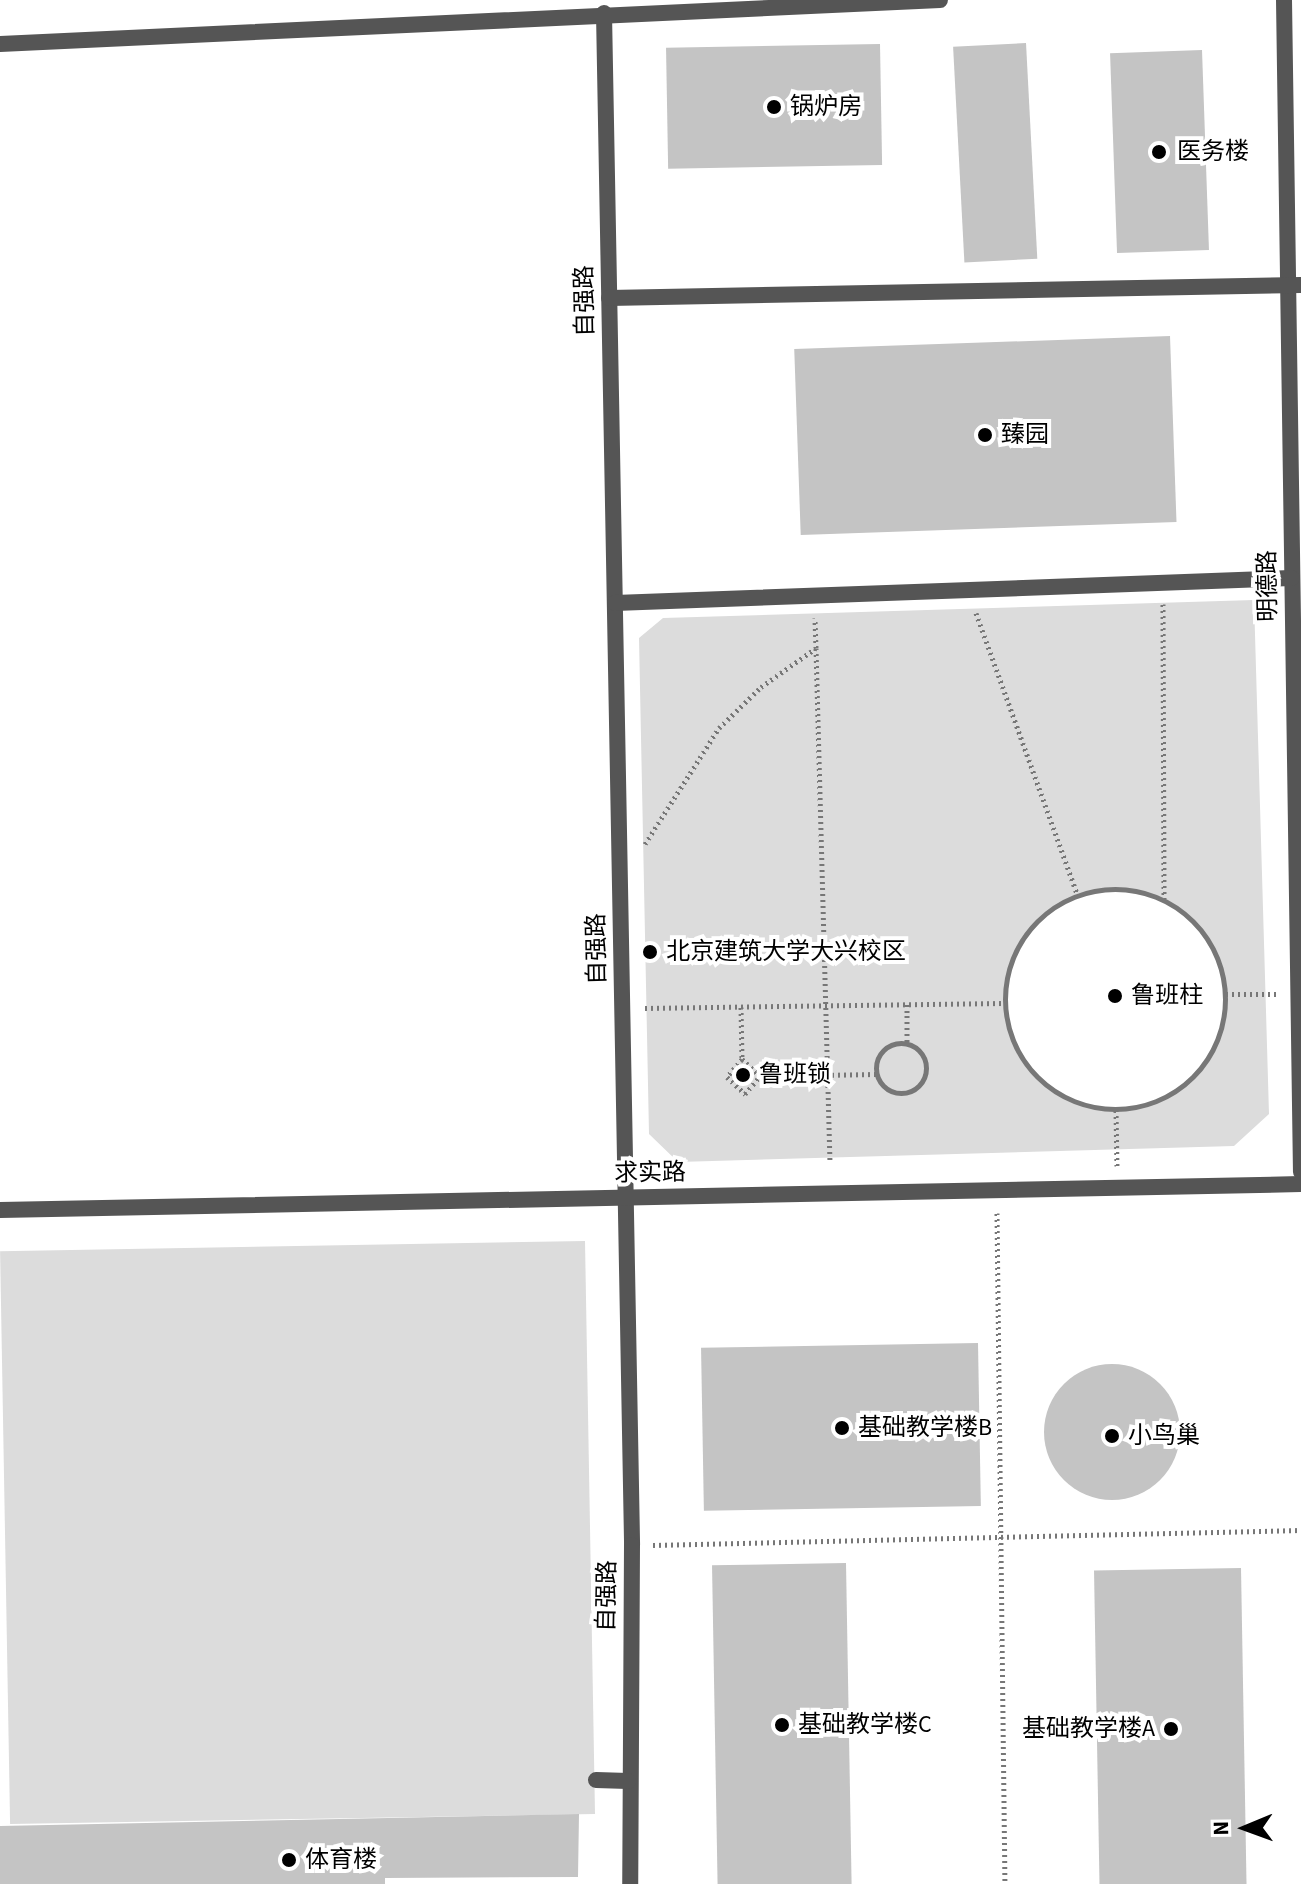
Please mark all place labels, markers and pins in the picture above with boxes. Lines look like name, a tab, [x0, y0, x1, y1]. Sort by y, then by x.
place label: 锅炉房	[790, 93, 862, 121]
marker: 锅炉房	[765, 98, 783, 116]
place label: 医务楼	[1177, 138, 1249, 166]
marker: 医务楼	[1148, 141, 1170, 163]
place label: 臻园	[1001, 421, 1049, 449]
marker: 臻园	[976, 426, 994, 444]
place label: 北京建筑大学大兴校区	[666, 938, 906, 966]
marker: 北京建筑大学大兴校区	[641, 943, 659, 961]
place label: 鲁班柱	[1131, 982, 1203, 1010]
marker: 鲁班柱	[1106, 987, 1124, 1005]
place label: 鲁班锁	[759, 1061, 831, 1089]
marker: 鲁班锁	[734, 1066, 752, 1084]
place label: 基础教学楼B	[858, 1414, 992, 1442]
marker: 基础教学楼B	[833, 1419, 851, 1437]
place label: 小鸟巢	[1128, 1422, 1200, 1450]
marker: 小鸟巢	[1103, 1427, 1121, 1445]
place label: 基础教学楼C	[798, 1711, 932, 1739]
place label: 基础教学楼A	[1022, 1715, 1155, 1743]
marker: 基础教学楼C	[773, 1716, 791, 1734]
marker: 基础教学楼A	[1162, 1720, 1180, 1738]
place label: 体育楼	[305, 1846, 377, 1874]
marker: 体育楼	[280, 1851, 298, 1869]

